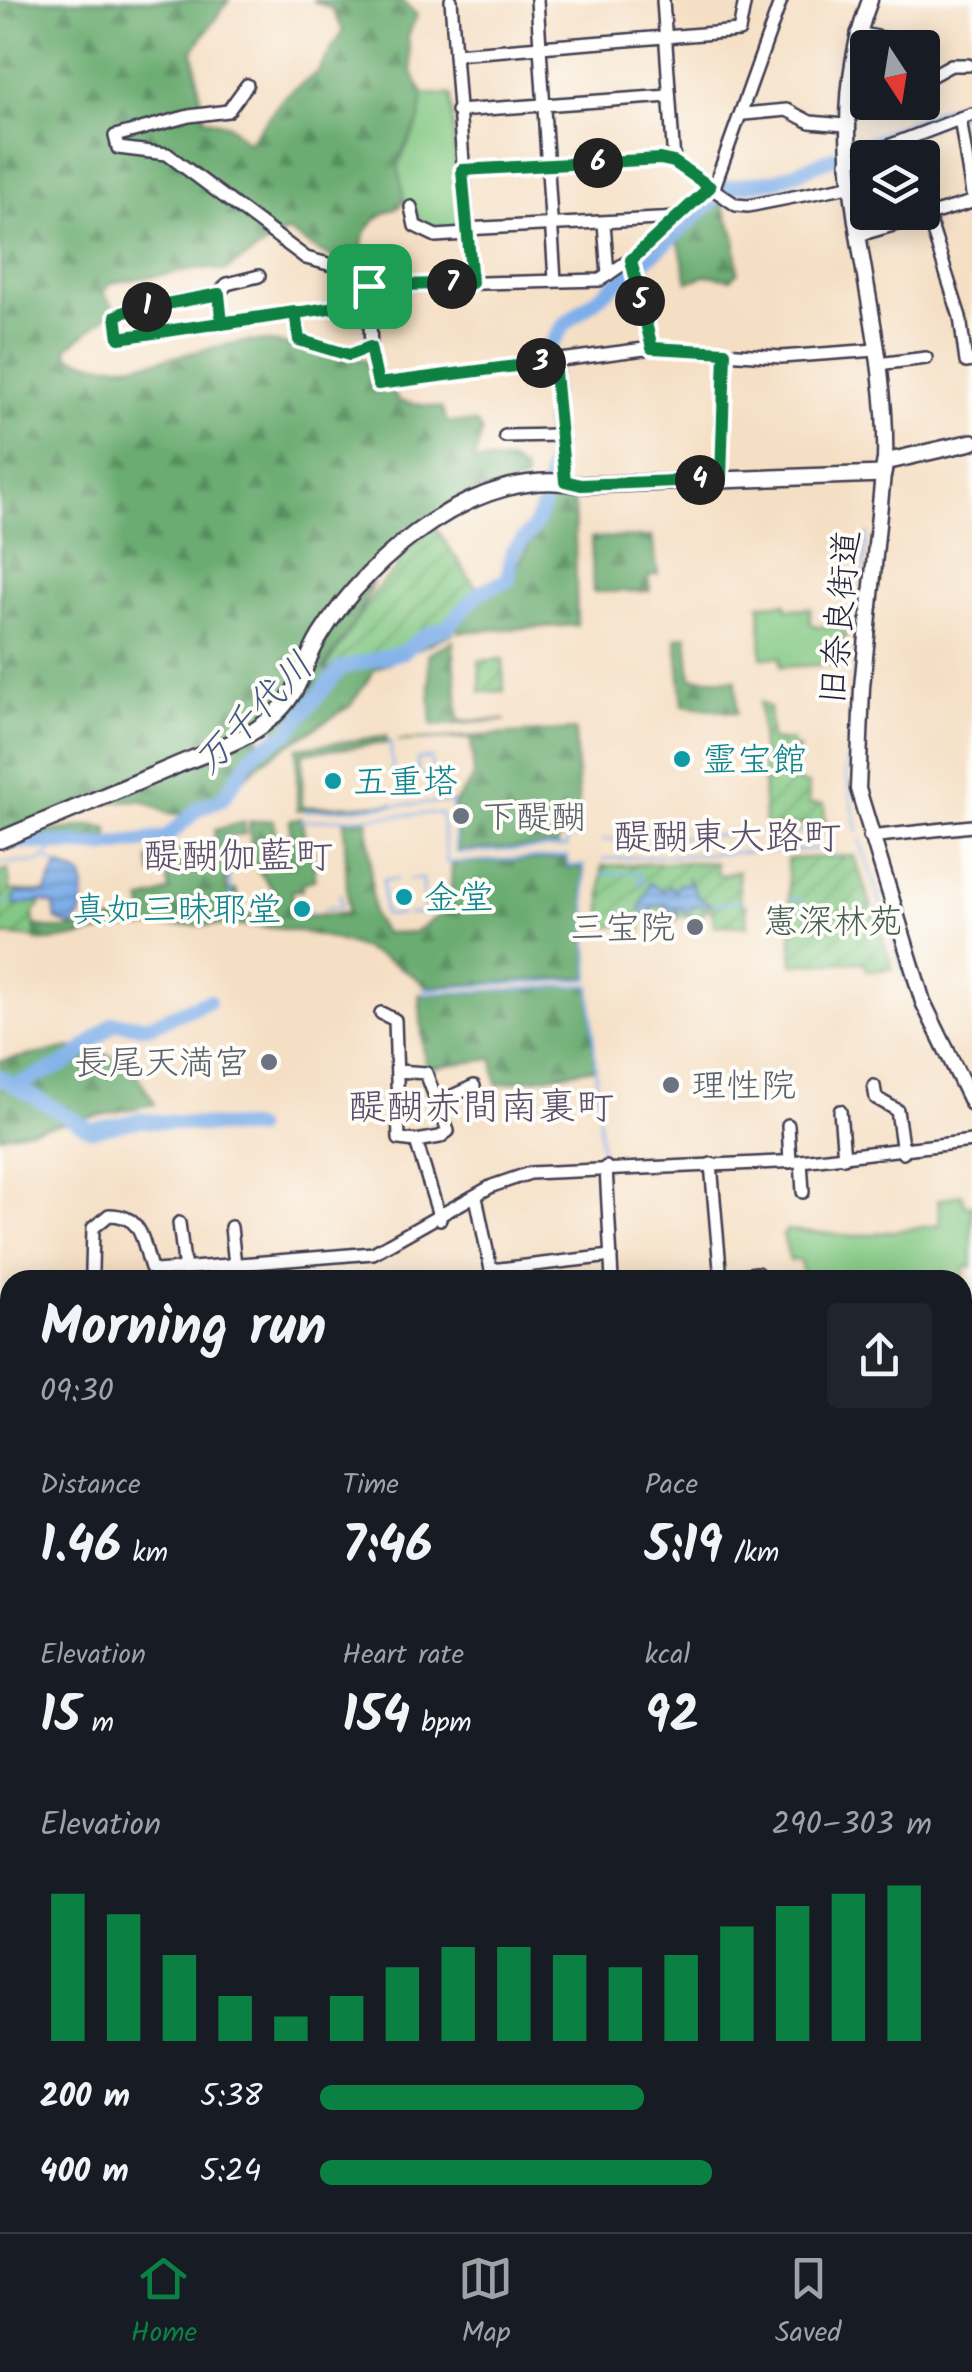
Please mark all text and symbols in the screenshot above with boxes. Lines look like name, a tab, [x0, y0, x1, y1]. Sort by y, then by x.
north arrow	[850, 30, 940, 120]
map controls	[850, 30, 940, 230]
pin: 6	[573, 138, 623, 188]
text: 6	[590, 140, 606, 185]
button: layers	[850, 140, 940, 230]
pin	[327, 244, 412, 329]
icon: arrive	[342, 259, 397, 314]
pin: 7	[427, 259, 477, 309]
text: 7	[445, 261, 459, 306]
pin: 5	[615, 276, 665, 326]
text: 5	[633, 278, 647, 323]
pin: 1	[122, 282, 172, 332]
text: 1	[143, 284, 151, 329]
pin: 3	[516, 338, 566, 388]
text: 3	[533, 340, 549, 385]
pin: 4	[675, 455, 725, 505]
text: 4	[692, 457, 708, 502]
street label: 旧奈良街道	[806, 528, 878, 707]
water label: 万千代川	[181, 640, 330, 791]
place label: 霊宝館	[702, 734, 807, 790]
marker: 霊宝館	[671, 748, 693, 770]
place label: 五重塔	[353, 756, 458, 812]
marker: 五重塔	[322, 770, 344, 792]
place label: 下醍醐	[481, 791, 586, 847]
marker: 下醍醐	[450, 805, 472, 827]
district label: 醍醐東大路町	[613, 809, 841, 869]
district label: 醍醐伽藍町	[143, 828, 333, 888]
place label: 金堂	[424, 872, 494, 928]
place label: 真如三昧耶堂	[72, 884, 282, 940]
marker: 金堂	[393, 886, 415, 908]
park label: 憲深林苑	[763, 896, 903, 952]
marker: 真如三昧耶堂	[291, 898, 313, 920]
place label: 三宝院	[570, 902, 675, 958]
marker: 三宝院	[684, 916, 706, 938]
place label: 長尾天満宮	[74, 1037, 249, 1093]
marker: 長尾天満宮	[258, 1051, 280, 1073]
place label: 理性院	[691, 1060, 796, 1116]
marker: 理性院	[660, 1074, 682, 1096]
district label: 醍醐赤間南裏町	[348, 1079, 614, 1139]
text: Morning run	[40, 1286, 327, 1373]
button: share	[827, 1303, 932, 1408]
text: 09:30	[40, 1367, 114, 1418]
text: Distance	[40, 1463, 141, 1508]
text: Time	[342, 1463, 399, 1508]
text: Pace	[645, 1463, 698, 1508]
text: 1.46	[40, 1508, 121, 1588]
text: 7:46	[342, 1508, 433, 1588]
text: 5:19	[645, 1508, 723, 1588]
text: km	[121, 1531, 168, 1576]
text: /km	[723, 1531, 779, 1576]
text: Elevation	[40, 1633, 146, 1678]
text: Heart rate	[342, 1633, 464, 1678]
text: kcal	[645, 1633, 690, 1678]
text: 15	[40, 1678, 80, 1758]
text: 154	[342, 1678, 410, 1758]
text: 92	[645, 1678, 699, 1758]
text: m	[80, 1701, 114, 1746]
text: bpm	[410, 1701, 472, 1746]
text: Elevation	[40, 1800, 161, 1851]
text: 290–303 m	[771, 1800, 932, 1851]
text: 200 m	[40, 2072, 130, 2123]
text: 5:38	[200, 2072, 263, 2123]
text: 400 m	[40, 2147, 129, 2198]
text: 5:24	[200, 2147, 261, 2198]
tab: Home	[131, 2251, 197, 2356]
tab: Map	[458, 2251, 513, 2356]
tab: Saved	[775, 2251, 841, 2356]

